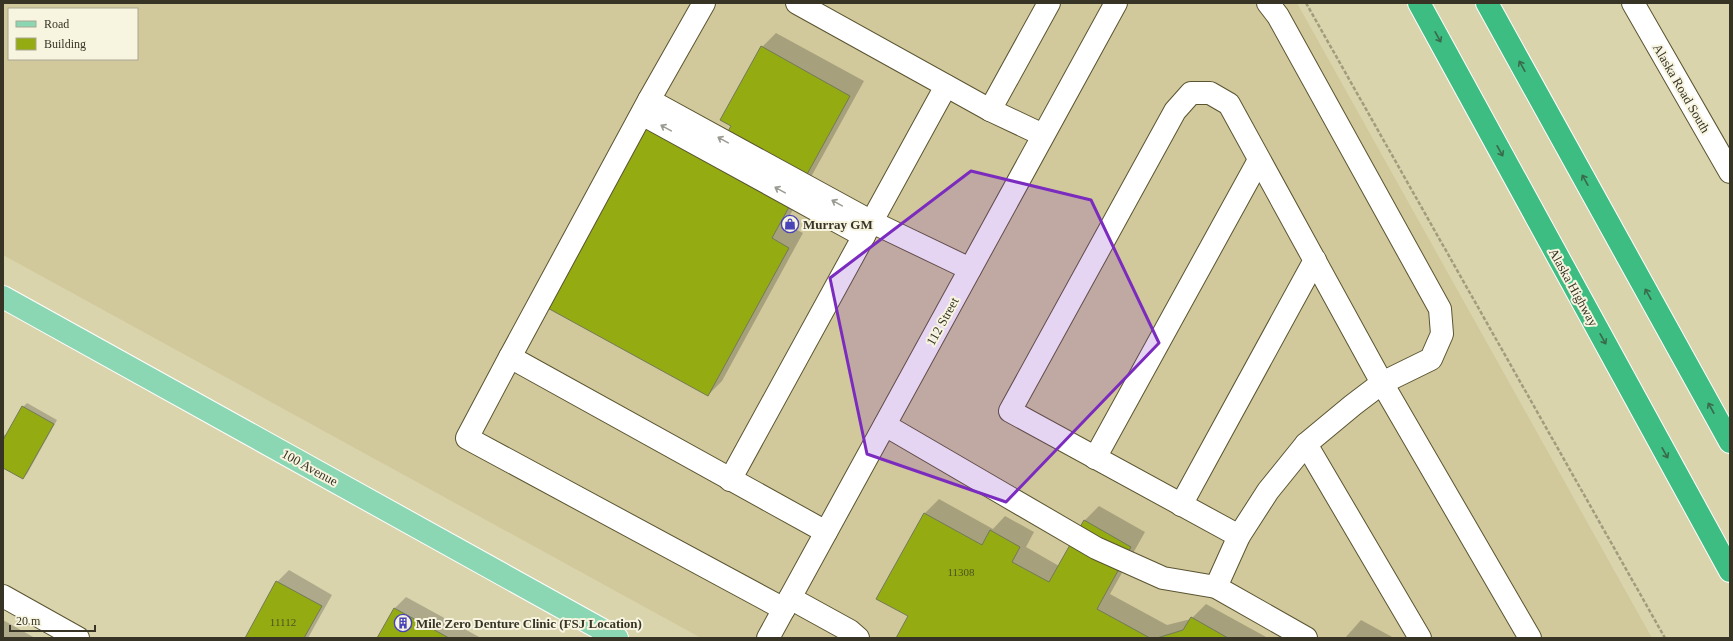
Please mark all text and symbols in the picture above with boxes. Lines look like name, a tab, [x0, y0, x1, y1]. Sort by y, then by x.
legend	[8, 8, 138, 60]
text: Road	[44, 17, 69, 31]
one-way arrow	[1434, 31, 1442, 43]
text: Building	[44, 37, 86, 51]
street label: Alaska Road South	[1650, 41, 1713, 136]
one-way arrow	[1518, 61, 1526, 73]
one-way arrow	[661, 123, 673, 131]
one-way arrow	[718, 136, 730, 144]
one-way arrow	[1497, 145, 1504, 157]
one-way arrow	[1581, 174, 1589, 186]
one-way arrow	[775, 186, 787, 194]
one-way arrow	[832, 198, 844, 206]
shop icon: Murray GM	[780, 214, 800, 234]
place label: Murray GM	[803, 217, 873, 232]
street label: Alaska Highway	[1546, 246, 1601, 329]
one-way arrow	[1644, 288, 1652, 300]
street label: 112 Street	[923, 294, 962, 348]
one-way arrow	[1599, 333, 1607, 345]
one-way arrow	[1707, 402, 1715, 414]
street label: 100 Avenue	[279, 446, 340, 489]
one-way arrow	[1662, 447, 1670, 459]
house number: 11308	[947, 566, 975, 578]
scale bar	[10, 607, 95, 633]
building icon: Mile Zero Denture Clinic (FSJ Location)	[393, 613, 413, 633]
text: 20 m	[16, 614, 41, 628]
house number: 11112	[270, 616, 296, 628]
place label: Mile Zero Denture Clinic (FSJ Location)	[416, 616, 642, 631]

